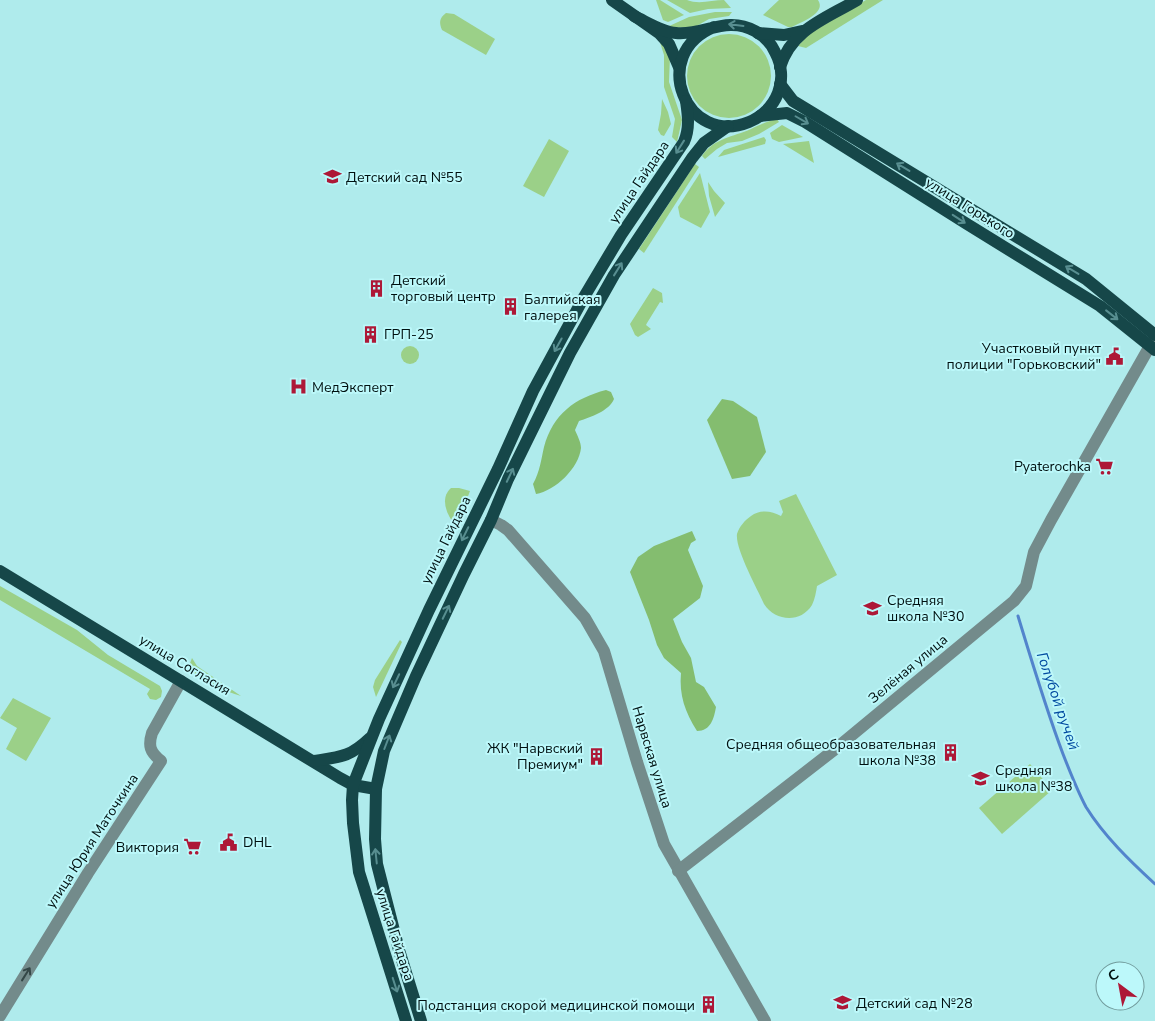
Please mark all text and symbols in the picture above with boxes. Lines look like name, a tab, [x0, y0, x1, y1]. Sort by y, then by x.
one-way arrow	[729, 20, 745, 30]
one-way arrow	[794, 115, 808, 125]
street label: улица Гайдара	[604, 137, 674, 227]
one-way arrow	[675, 140, 685, 154]
one-way arrow	[897, 162, 911, 172]
school or university icon: Детский сад №55	[322, 167, 342, 187]
place label: Детский сад №55	[346, 168, 463, 187]
street label: улица Горького	[922, 173, 1018, 243]
one-way arrow	[952, 214, 966, 225]
one-way arrow	[613, 263, 623, 277]
one-way arrow	[1065, 265, 1079, 275]
place label: Детский торговый центр	[391, 271, 496, 306]
building icon: Детский торговый центр	[367, 278, 387, 298]
place label: Балтийская галерея	[524, 290, 600, 325]
building icon: Балтийская галерея	[500, 297, 520, 317]
one-way arrow	[1105, 309, 1118, 320]
building icon: ГРП-25	[360, 324, 380, 344]
place label: ГРП-25	[384, 325, 434, 344]
one-way arrow	[552, 337, 562, 351]
place label: Участковый пункт полиции "Горьковский"	[947, 339, 1102, 374]
public building icon: Участковый пункт полиции "Горьковский"	[1105, 346, 1125, 366]
hospital icon: МедЭксперт	[288, 377, 308, 397]
place label: МедЭксперт	[312, 378, 394, 397]
supermarket icon: Pyaterochka	[1095, 456, 1115, 476]
place label: Pyaterochka	[1014, 457, 1091, 476]
one-way arrow	[506, 468, 515, 483]
street label: улица Гайдара	[416, 493, 476, 587]
one-way arrow	[460, 526, 469, 541]
place label: Средняя школа №30	[887, 591, 964, 626]
school or university icon: Средняя школа №30	[863, 598, 883, 618]
one-way arrow	[442, 605, 451, 620]
street label: улица Согласия	[136, 630, 234, 700]
street label: Зелёная улица	[864, 630, 952, 708]
water label: Голубой ручей	[1032, 649, 1084, 753]
one-way arrow	[391, 674, 401, 689]
street label: Нарвская улица	[627, 704, 677, 810]
one-way arrow	[383, 735, 392, 750]
place label: Средняя общеобразовательная школа №38	[726, 735, 936, 770]
place label: ЖК "Нарвский Премиум"	[487, 739, 583, 774]
building icon: Средняя общеобразовательная школа №38	[940, 742, 960, 762]
building icon: ЖК "Нарвский Премиум"	[587, 746, 607, 766]
place label: Средняя школа №38	[995, 761, 1072, 796]
school or university icon: Средняя школа №38	[971, 768, 991, 788]
street label: улица Юрия Маточкина	[41, 770, 143, 912]
public building icon: DHL	[219, 832, 239, 852]
place label: DHL	[243, 833, 272, 852]
supermarket icon: Виктория	[183, 837, 203, 857]
place label: Виктория	[116, 838, 179, 857]
one-way arrow	[372, 848, 381, 864]
street label: улица Гайдара	[371, 887, 419, 983]
north arrow	[1095, 961, 1145, 1011]
text: С	[1104, 965, 1123, 986]
one-way arrow	[21, 968, 31, 982]
one-way arrow	[391, 977, 401, 993]
school or university icon: Детский сад №28	[832, 993, 852, 1013]
place label: Детский сад №28	[856, 994, 973, 1013]
building icon: Подстанция скорой медицинской помощи	[699, 995, 719, 1015]
place label: Подстанция скорой медицинской помощи	[417, 996, 695, 1015]

